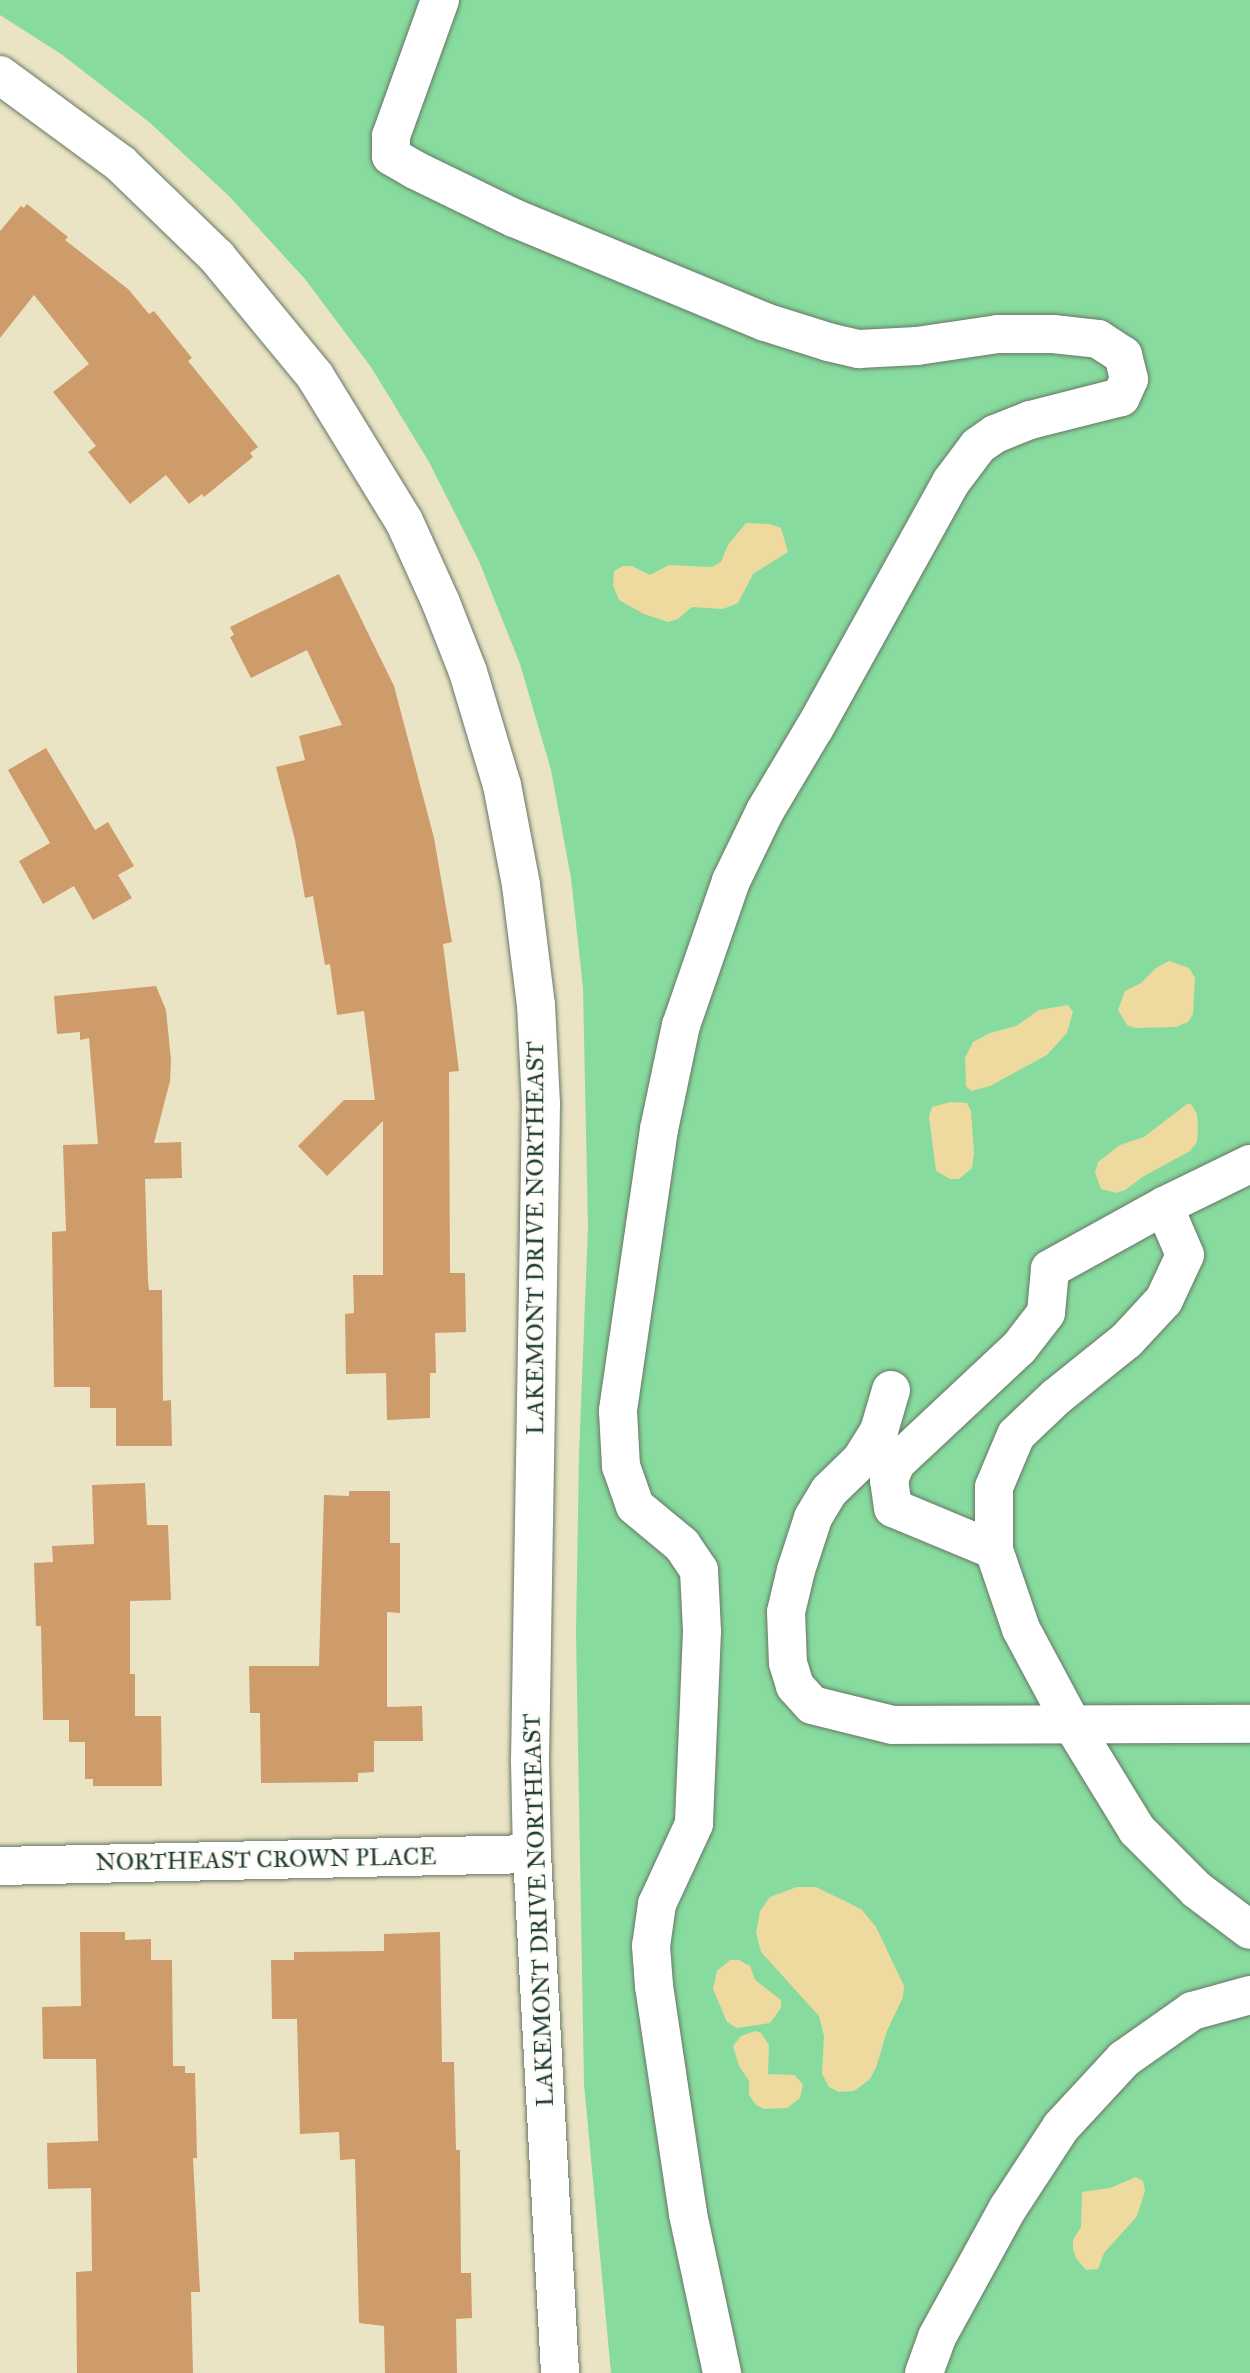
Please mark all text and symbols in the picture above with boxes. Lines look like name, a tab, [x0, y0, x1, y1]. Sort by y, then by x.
street label: LAKEMONT DRIVE NORTHEAST	[522, 1041, 550, 1435]
street label: LAKEMONT DRIVE NORTHEAST	[518, 1713, 560, 2107]
street label: NORTHEAST CROWN PLACE	[95, 1843, 437, 1877]

